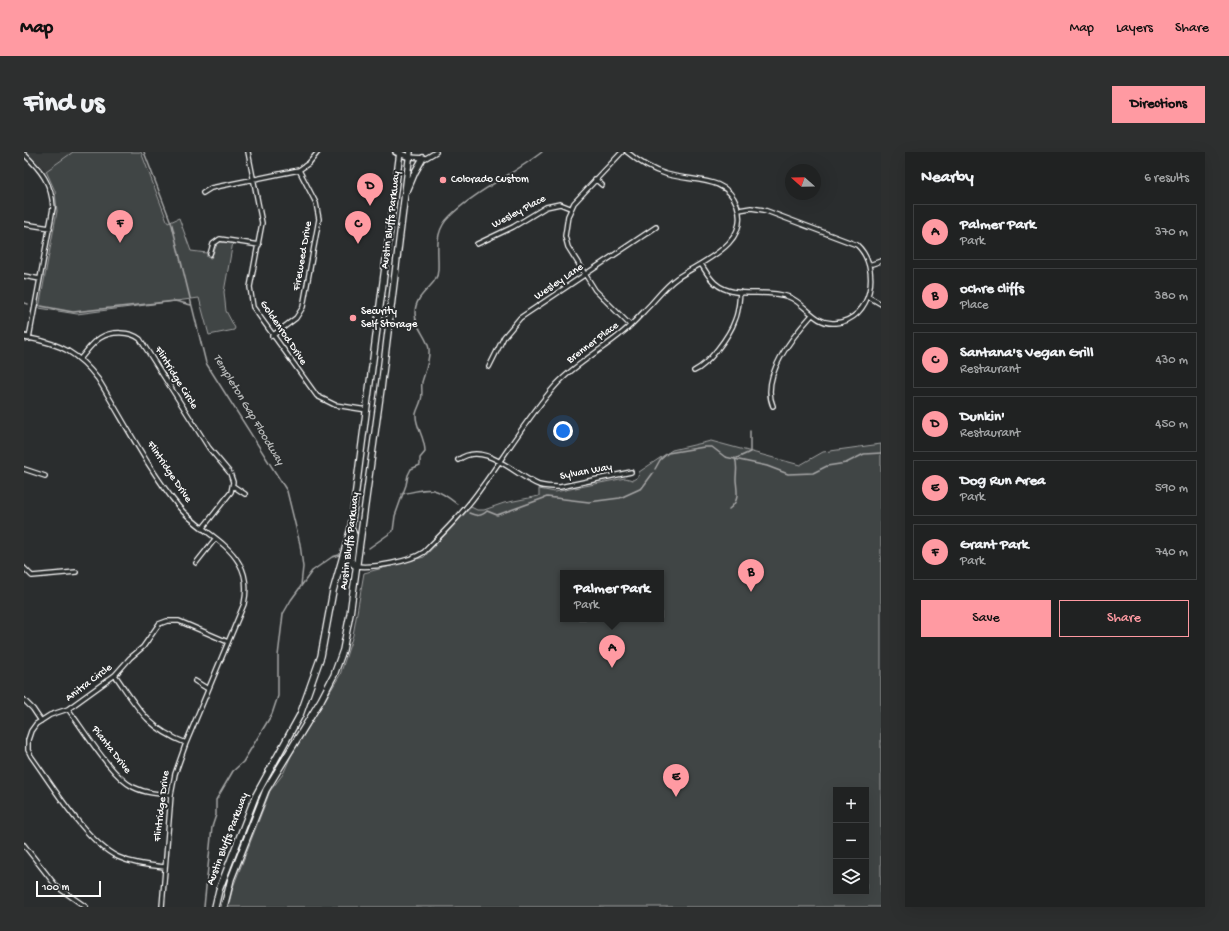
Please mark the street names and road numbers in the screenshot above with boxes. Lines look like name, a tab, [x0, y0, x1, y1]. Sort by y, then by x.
street label: Austin Bluffs Parkway	[378, 170, 403, 269]
street label: Wesley Place	[490, 193, 548, 231]
street label: Fireweed Drive	[291, 220, 315, 293]
street label: Wesley Lane	[532, 261, 586, 303]
street label: Goldenrod Drive	[257, 299, 309, 368]
street label: Brenner Place	[564, 319, 622, 367]
street label: Flintridge Circle	[151, 344, 200, 412]
street label: Flintridge Drive	[144, 438, 194, 505]
street label: Sylvan Way	[559, 461, 614, 483]
street label: Austin Bluffs Parkway	[337, 491, 362, 590]
street label: Anitra Circle	[63, 661, 115, 704]
street label: Pianta Drive	[88, 723, 133, 776]
street label: Flintridge Drive	[152, 770, 172, 843]
street label: Austin Bluffs Parkway	[204, 790, 251, 887]

